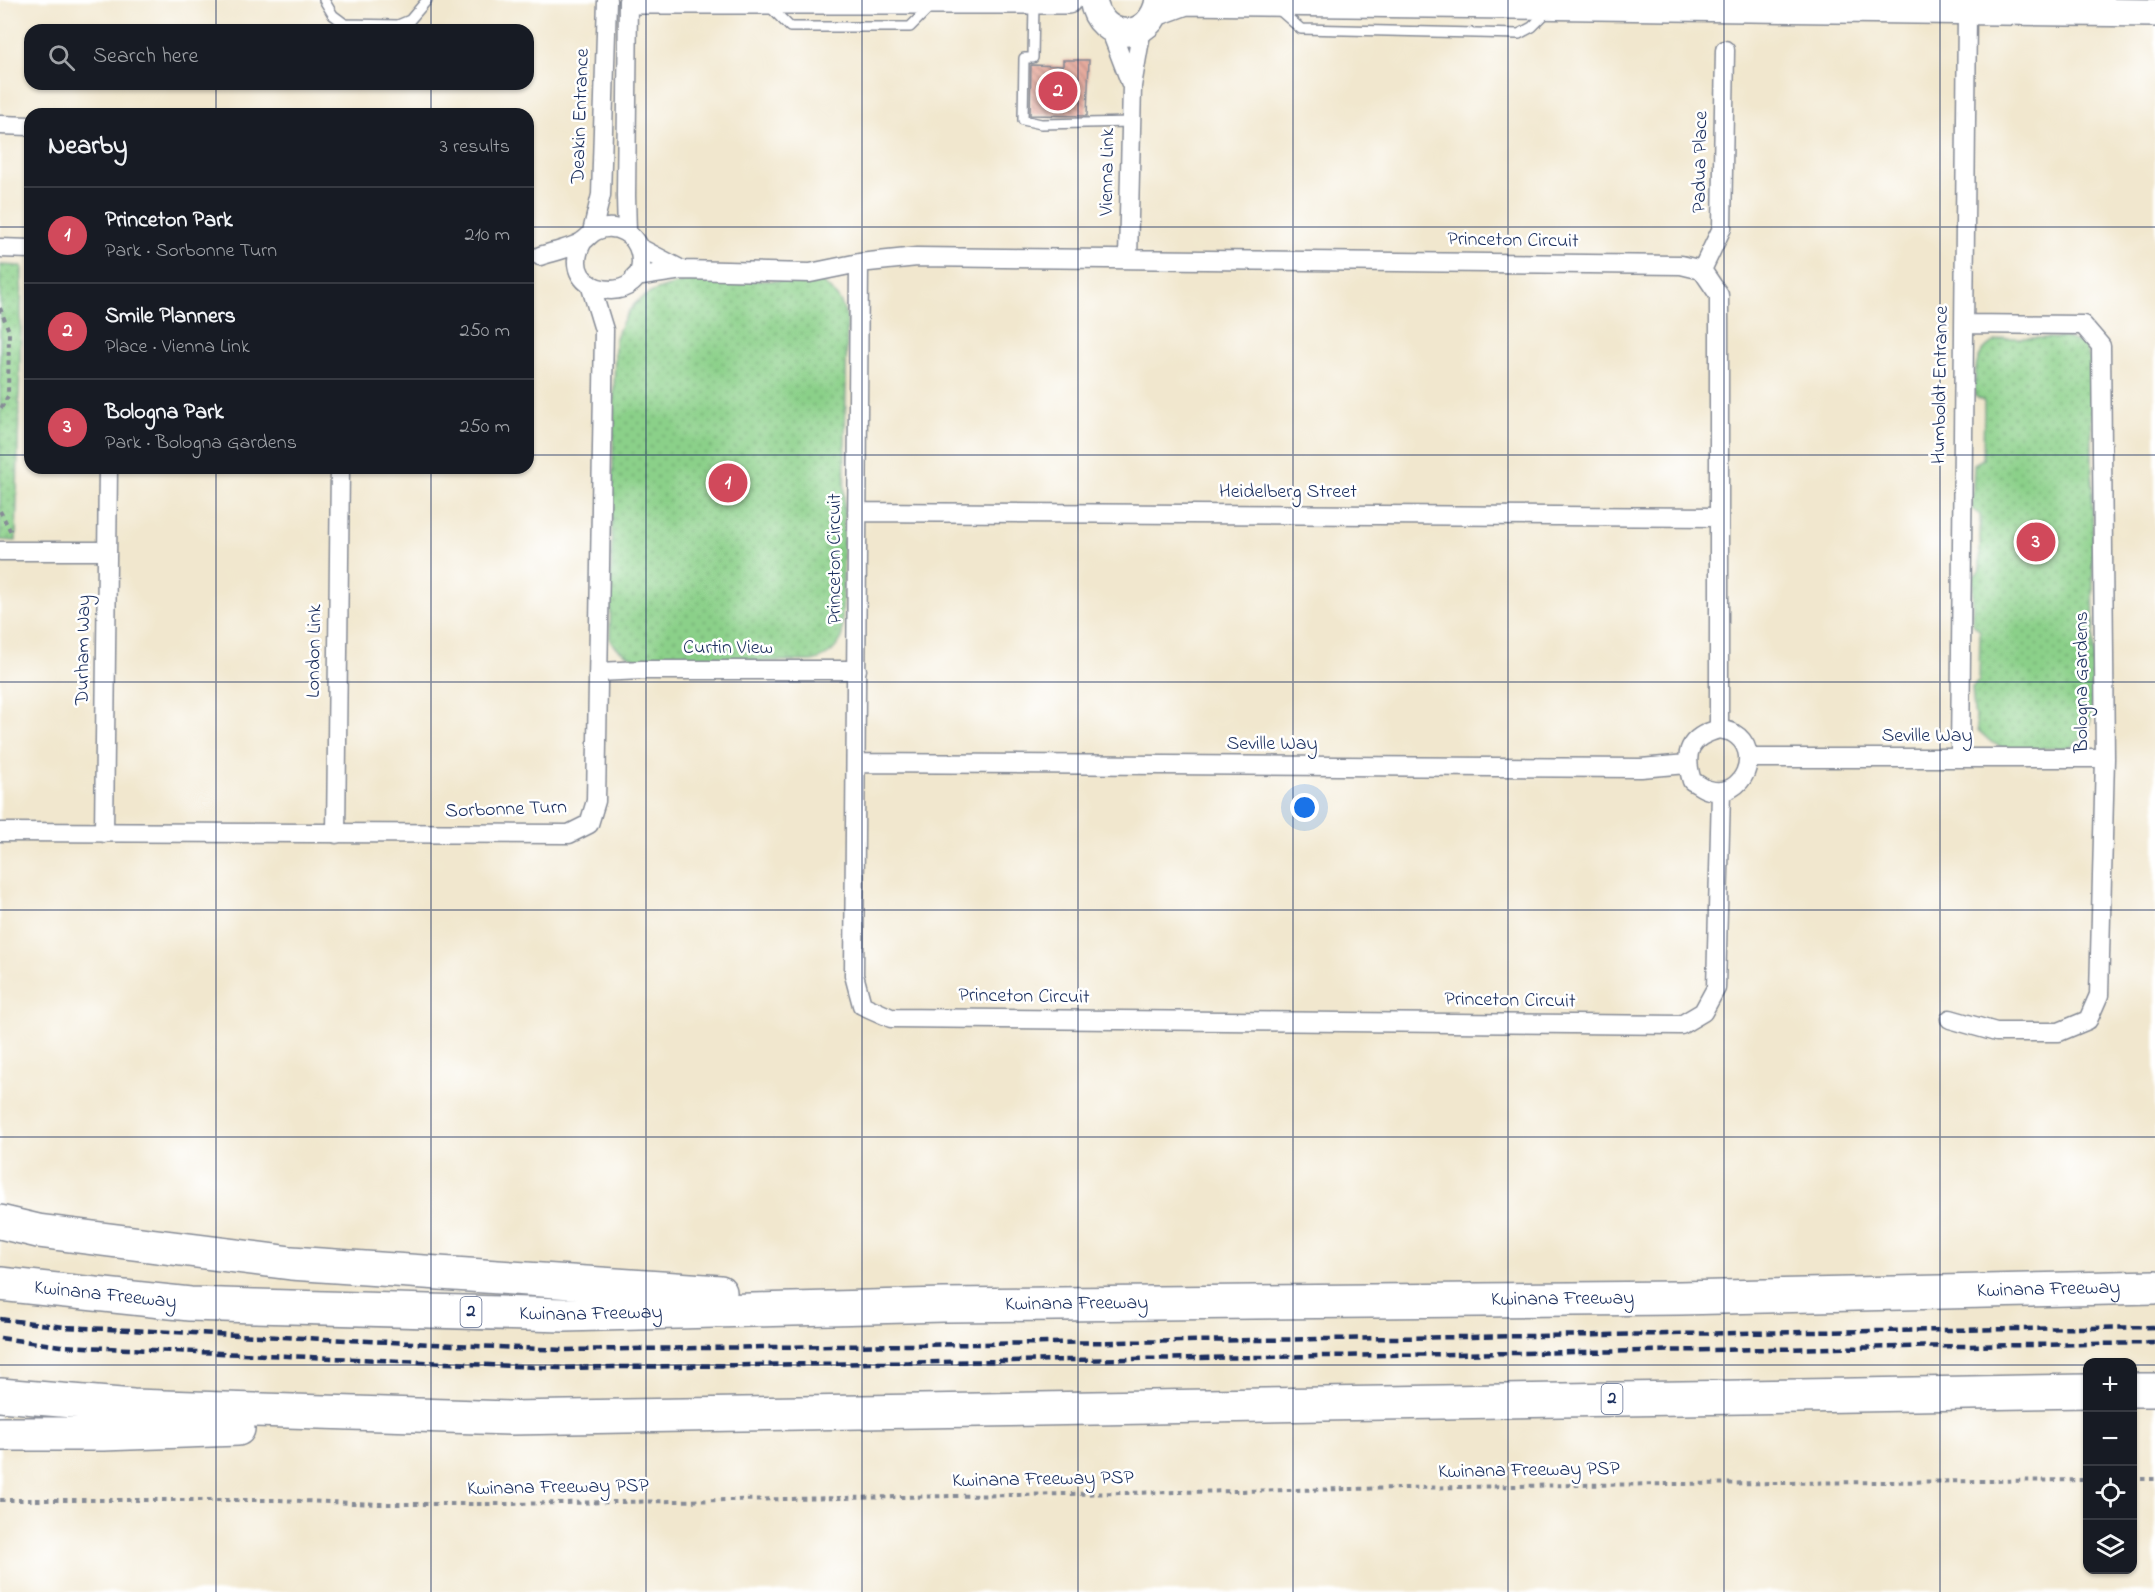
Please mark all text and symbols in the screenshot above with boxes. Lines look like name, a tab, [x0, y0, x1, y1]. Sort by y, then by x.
search box	[24, 24, 534, 90]
icon: search	[45, 41, 78, 74]
text: Search here	[93, 41, 198, 73]
street label: Deakin Entrance	[564, 48, 598, 185]
pin: 2	[1038, 68, 1078, 113]
street label: Padua Place	[1686, 111, 1716, 213]
street label: Vienna Link	[1093, 127, 1123, 217]
text: Nearby	[48, 128, 127, 166]
text: 3 results	[440, 133, 510, 162]
text: Princeton Park	[105, 205, 233, 237]
text: 1	[64, 221, 71, 250]
text: 210 m	[465, 221, 510, 250]
street label: Princeton Circuit	[1447, 225, 1579, 257]
text: Park · Sorbonne Turn	[105, 237, 277, 266]
text: Smile Planners	[105, 301, 236, 333]
street label: Humboldt Entrance	[1925, 305, 1957, 465]
text: 2	[63, 317, 72, 346]
text: 250 m	[459, 317, 510, 346]
text: Place · Vienna Link	[105, 333, 250, 362]
text: Bologna Park	[105, 397, 224, 429]
text: 3	[63, 413, 72, 442]
text: 250 m	[459, 413, 510, 442]
text: Park · Bologna Gardens	[105, 429, 297, 458]
pin: 1	[708, 460, 748, 506]
street label: Heidelberg Street	[1219, 478, 1357, 508]
street label: Princeton Circuit	[821, 493, 850, 625]
pin: 3	[2016, 520, 2056, 564]
street label: Durham Way	[69, 595, 99, 706]
street label: London Link	[300, 604, 330, 698]
street label: Bologna Gardens	[2068, 611, 2098, 754]
street label: Curtin View	[683, 634, 773, 663]
street label: Seville Way	[1881, 722, 1973, 751]
street label: Seville Way	[1226, 730, 1318, 759]
street label: Sorbonne Turn	[445, 793, 567, 827]
your location	[1290, 793, 1319, 822]
street label: Princeton Circuit	[958, 981, 1090, 1013]
street label: Princeton Circuit	[1444, 985, 1576, 1017]
street label: Kwinana Freeway	[33, 1273, 178, 1317]
street label: Kwinana Freeway	[1977, 1273, 2121, 1306]
street label: Kwinana Freeway	[1491, 1284, 1634, 1314]
street label: Kwinana Freeway	[1005, 1289, 1148, 1319]
road number: 2	[460, 1297, 482, 1327]
street label: Kwinana Freeway	[519, 1298, 663, 1330]
map controls	[2083, 1358, 2137, 1574]
button: +	[2083, 1358, 2137, 1412]
road number: 2	[1602, 1384, 1622, 1414]
button: −	[2083, 1412, 2137, 1466]
street label: Kwinana Freeway PSP	[1438, 1455, 1621, 1487]
street label: Kwinana Freeway PSP	[952, 1464, 1135, 1496]
button: locate	[2083, 1466, 2137, 1520]
street label: Kwinana Freeway PSP	[467, 1472, 650, 1504]
button: layers	[2083, 1520, 2137, 1574]

